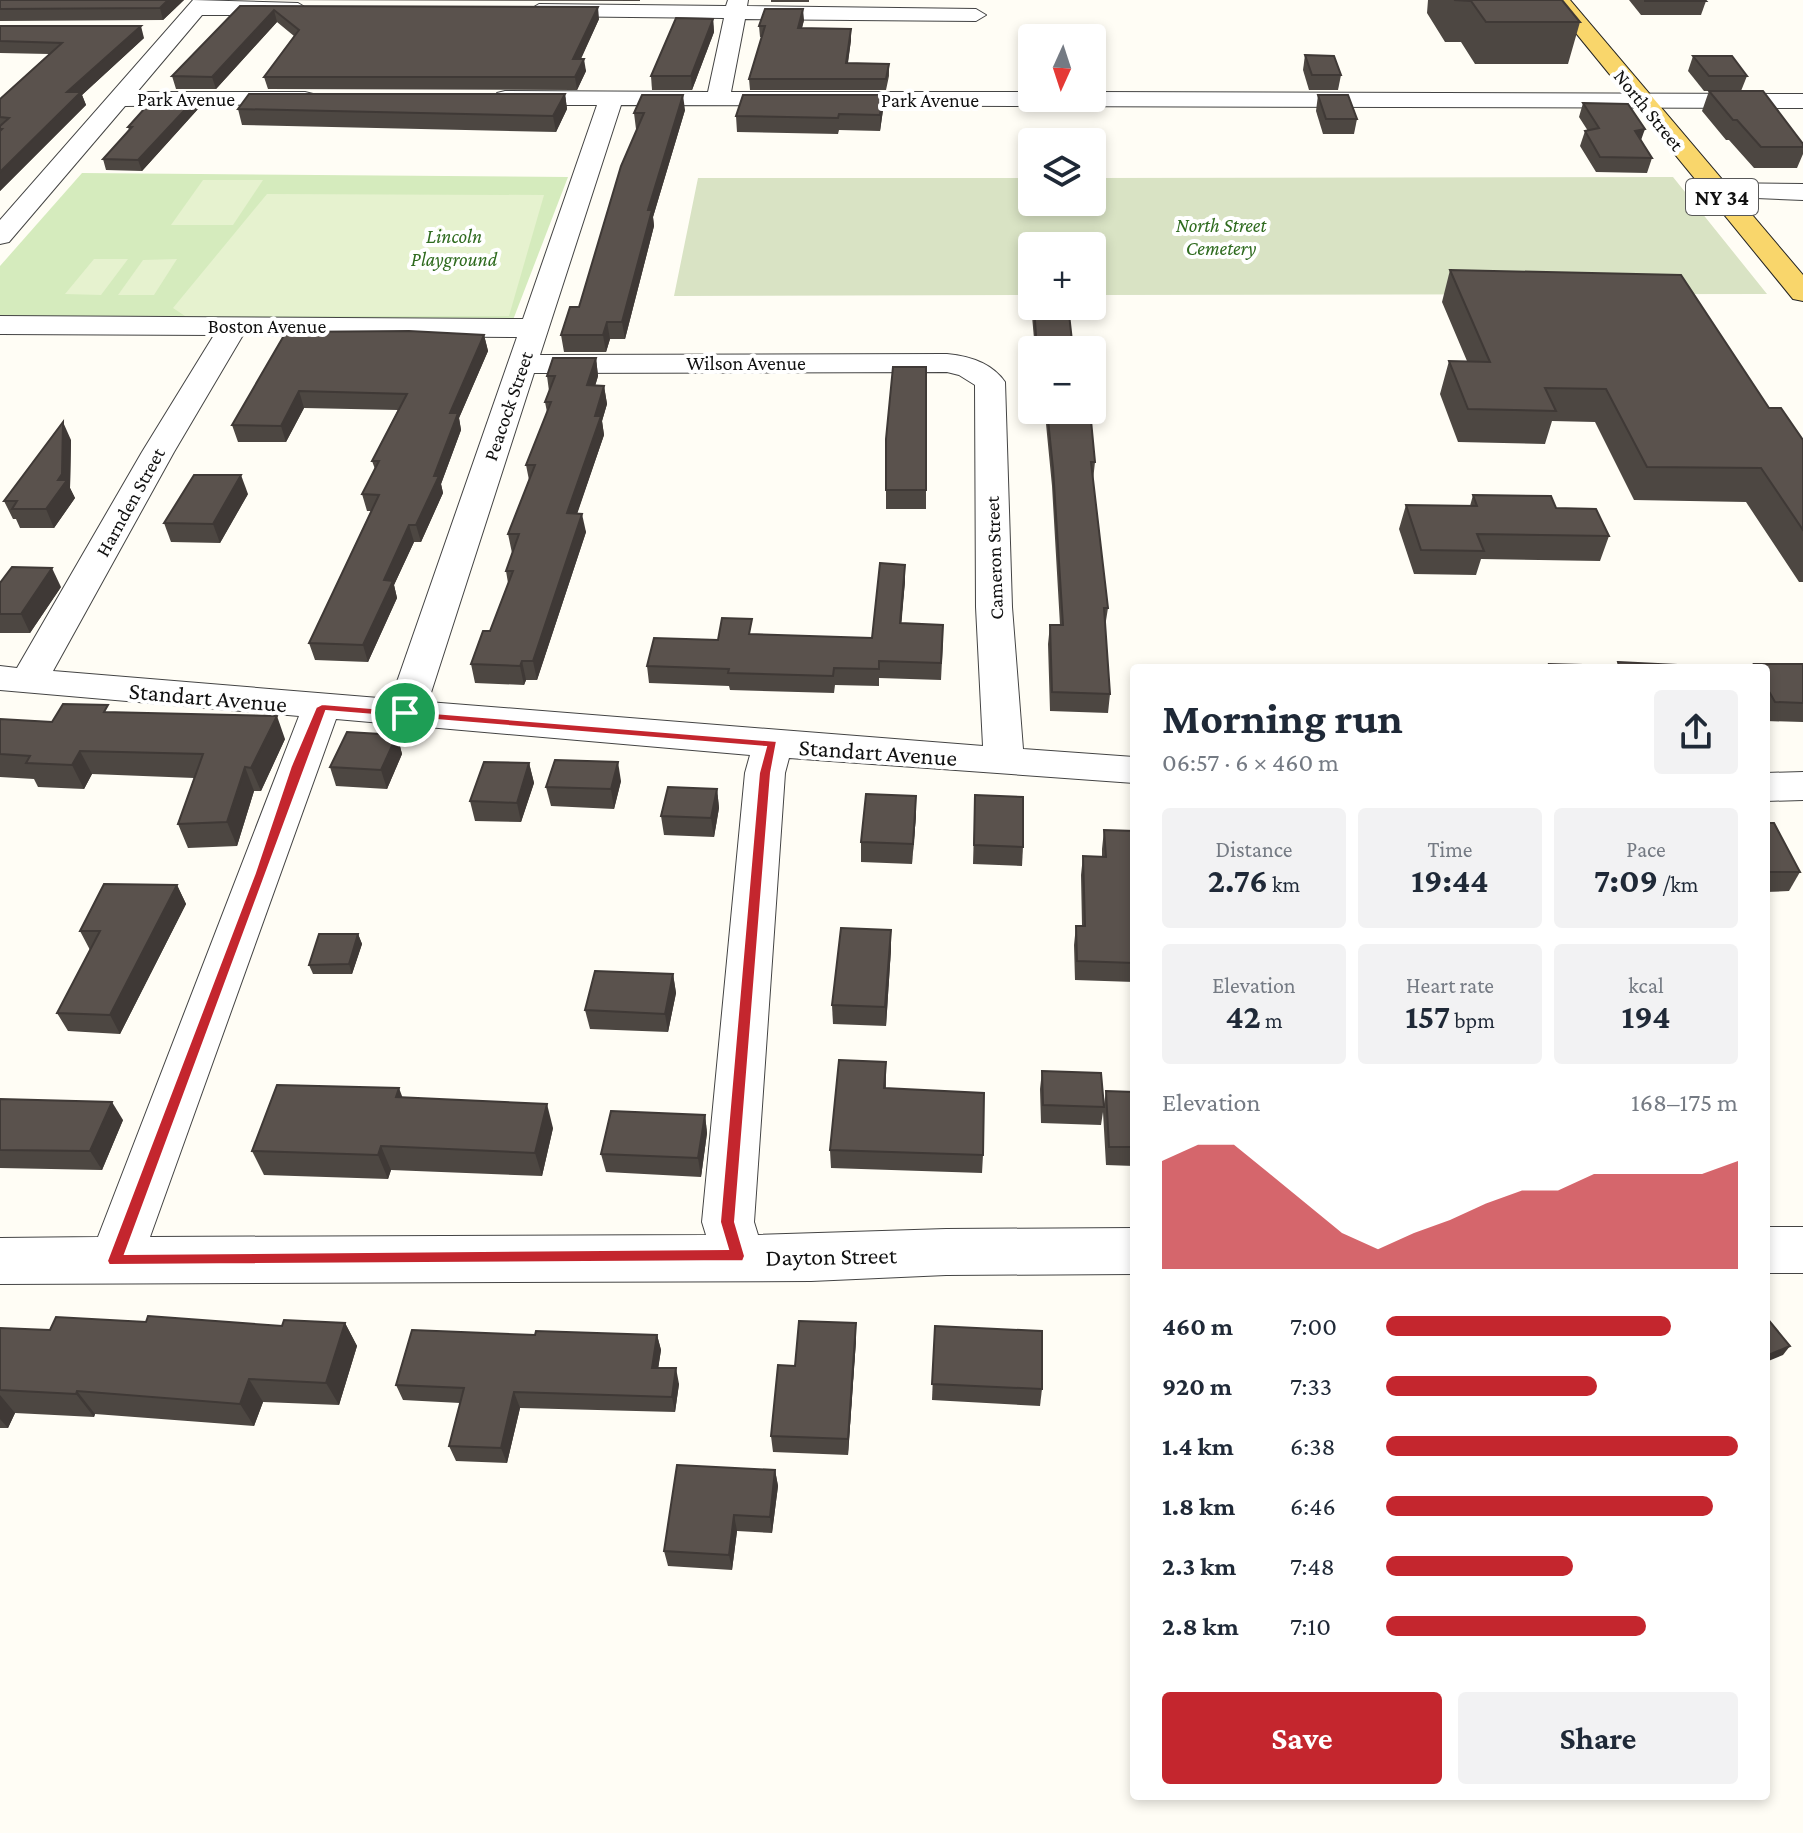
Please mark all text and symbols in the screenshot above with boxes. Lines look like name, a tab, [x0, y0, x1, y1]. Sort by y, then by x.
north arrow	[1018, 24, 1106, 112]
map controls	[1018, 24, 1106, 424]
street label: North Street	[1610, 65, 1689, 155]
street label: Park Avenue	[137, 88, 235, 110]
street label: Park Avenue	[881, 89, 979, 111]
button: layers	[1018, 128, 1106, 216]
road number: NY 34	[1686, 179, 1758, 215]
park label: North Street Cemetery	[1176, 214, 1267, 260]
park label: Lincoln Playground	[411, 225, 498, 271]
button: +	[1018, 232, 1106, 320]
street label: Boston Avenue	[208, 315, 326, 337]
button: −	[1018, 336, 1106, 424]
street label: Peacock Street	[479, 348, 537, 464]
street label: Wilson Avenue	[686, 352, 806, 374]
street label: Harnden Street	[91, 443, 169, 560]
street label: Cameron Street	[981, 495, 1007, 620]
street label: Standart Avenue	[128, 677, 288, 717]
pin	[371, 679, 439, 747]
button: share	[1654, 690, 1738, 774]
icon: arrive	[383, 691, 427, 735]
text: Morning run	[1162, 694, 1403, 742]
street label: Standart Avenue	[798, 733, 958, 771]
text: 06:57 · 6 × 460 m	[1162, 748, 1339, 777]
text: Distance	[1216, 837, 1292, 862]
text: Time	[1427, 837, 1473, 862]
text: Pace	[1626, 837, 1666, 862]
text: 2.76	[1208, 862, 1268, 899]
text: 19:44	[1411, 862, 1489, 899]
text: 7:09	[1594, 862, 1658, 899]
text: km	[1268, 872, 1300, 897]
text: /km	[1658, 872, 1698, 897]
text: Elevation	[1212, 973, 1296, 998]
text: Heart rate	[1406, 973, 1494, 998]
text: kcal	[1628, 973, 1664, 998]
text: 42	[1225, 998, 1261, 1035]
text: 157	[1405, 998, 1450, 1035]
text: 194	[1622, 998, 1670, 1035]
text: m	[1261, 1008, 1283, 1033]
text: bpm	[1450, 1008, 1495, 1033]
text: Elevation	[1162, 1088, 1260, 1117]
text: 168–175 m	[1631, 1088, 1738, 1117]
street label: Dayton Street	[765, 1241, 898, 1271]
text: 460 m	[1162, 1312, 1233, 1341]
text: 7:00	[1290, 1312, 1337, 1341]
text: 920 m	[1162, 1372, 1232, 1401]
text: 7:33	[1290, 1372, 1332, 1401]
text: 1.4 km	[1162, 1432, 1234, 1461]
text: 6:38	[1290, 1432, 1335, 1461]
text: 1.8 km	[1162, 1492, 1235, 1521]
text: 6:46	[1290, 1492, 1336, 1521]
text: 2.3 km	[1162, 1552, 1236, 1581]
text: 7:48	[1290, 1552, 1335, 1581]
text: 2.8 km	[1162, 1612, 1239, 1641]
text: 7:10	[1290, 1612, 1331, 1641]
button: Save	[1162, 1692, 1442, 1784]
button: Share	[1458, 1692, 1738, 1784]

